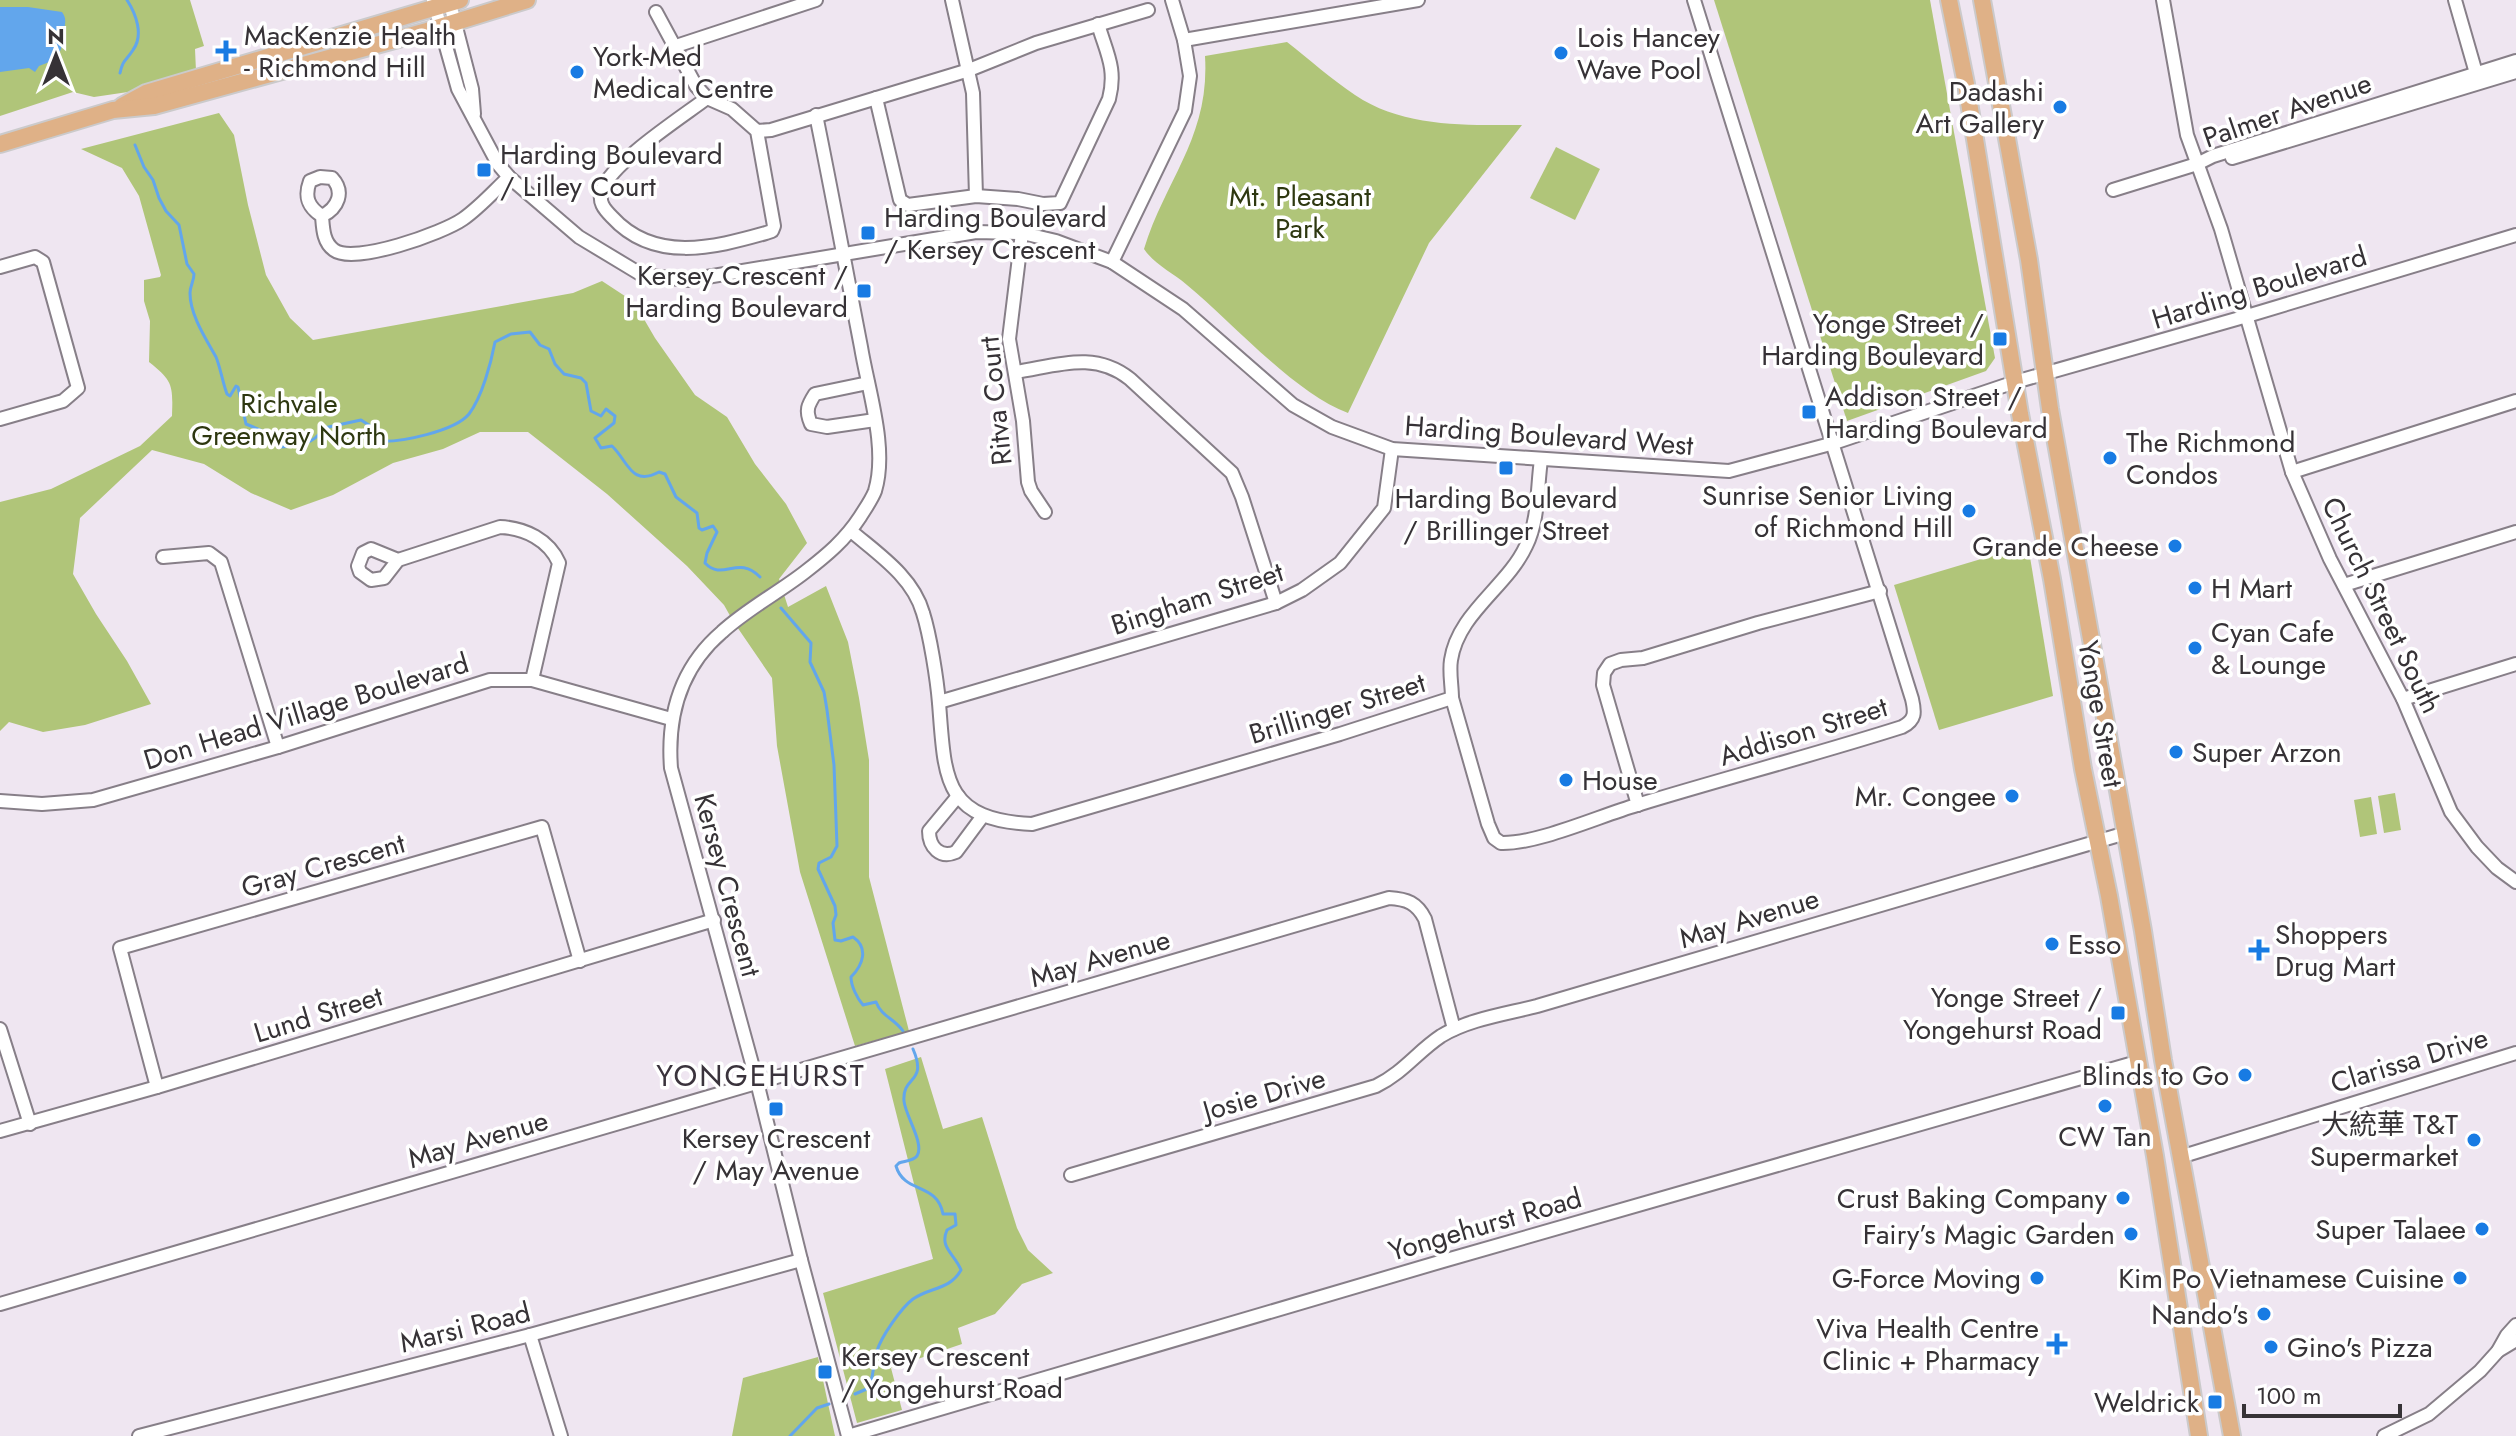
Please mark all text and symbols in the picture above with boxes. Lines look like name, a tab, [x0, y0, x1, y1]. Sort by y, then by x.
place label: MacKenzie Health - Richmond Hill	[244, 15, 456, 88]
north arrow	[16, 16, 96, 96]
place label: Lois Hancey Wave Pool	[1577, 17, 1720, 90]
text: N	[47, 20, 65, 52]
place label: York-Med Medical Centre	[593, 36, 774, 109]
marker: MacKenzie Health - Richmond Hill	[215, 40, 237, 62]
marker: Lois Hancey Wave Pool	[1552, 44, 1570, 62]
street label: Palmer Avenue	[2197, 62, 2377, 158]
marker: York-Med Medical Centre	[568, 63, 586, 81]
place label: Dadashi Art Gallery	[1916, 71, 2045, 144]
marker: Dadashi Art Gallery	[2051, 98, 2069, 116]
place label: Harding Boulevard / Lilley Court	[500, 134, 723, 207]
marker: Harding Boulevard / Lilley Court	[475, 161, 493, 179]
park label: Mt. Pleasant Park	[1229, 176, 1371, 249]
place label: Harding Boulevard / Kersey Crescent	[884, 197, 1107, 270]
marker: Harding Boulevard / Kersey Crescent	[859, 224, 877, 242]
street label: Harding Boulevard	[2147, 235, 2372, 340]
place label: Kersey Crescent / Harding Boulevard	[625, 255, 848, 328]
marker: Kersey Crescent / Harding Boulevard	[855, 282, 873, 300]
place label: Yonge Street / Harding Boulevard	[1761, 303, 1984, 376]
marker: Yonge Street / Harding Boulevard	[1991, 330, 2009, 348]
street label: Ritva Court	[968, 334, 1023, 467]
place label: Addison Street / Harding Boulevard	[1825, 376, 2048, 449]
park label: Richvale Greenway North	[191, 383, 387, 456]
marker: Addison Street / Harding Boulevard	[1800, 403, 1818, 421]
street label: Harding Boulevard West	[1403, 405, 1695, 466]
place label: The Richmond Condos	[2126, 422, 2295, 495]
marker: The Richmond Condos	[2101, 449, 2119, 467]
marker: Harding Boulevard / Brillinger Street	[1497, 459, 1515, 477]
place label: Sunrise Senior Living of Richmond Hill	[1702, 475, 1953, 548]
place label: Harding Boulevard / Brillinger Street	[1395, 478, 1617, 551]
street label: Church Street South	[2311, 490, 2452, 720]
marker: Sunrise Senior Living of Richmond Hill	[1960, 502, 1978, 520]
place label: Grande Cheese	[1972, 526, 2159, 567]
marker: Grande Cheese	[2166, 537, 2184, 555]
street label: Bingham Street	[1106, 551, 1289, 646]
place label: H Mart	[2211, 568, 2292, 609]
marker: H Mart	[2186, 579, 2204, 597]
place label: Cyan Cafe & Lounge	[2211, 612, 2334, 685]
street label: Yonge Street	[2067, 637, 2134, 791]
marker: Cyan Cafe & Lounge	[2186, 639, 2204, 657]
street label: Don Head Village Boulevard	[139, 642, 474, 780]
street label: Brillinger Street	[1244, 662, 1431, 755]
street label: Addison Street	[1714, 686, 1893, 777]
place label: Super Arzon	[2192, 732, 2342, 773]
marker: Super Arzon	[2167, 743, 2185, 761]
place label: House	[1582, 760, 1658, 801]
marker: House	[1557, 771, 1575, 789]
place label: Mr. Congee	[1855, 776, 1996, 817]
marker: Mr. Congee	[2003, 787, 2021, 805]
street label: Kersey Crescent	[683, 789, 772, 982]
street label: Gray Crescent	[236, 822, 410, 908]
street label: May Avenue	[1674, 878, 1824, 959]
place label: Shoppers Drug Mart	[2275, 914, 2395, 987]
street label: May Avenue	[1025, 919, 1175, 998]
place label: Esso	[2068, 924, 2121, 965]
marker: Esso	[2043, 935, 2061, 953]
marker: Shoppers Drug Mart	[2250, 941, 2268, 959]
street label: Lund Street	[249, 975, 388, 1053]
place label: Yonge Street / Yongehurst Road	[1903, 977, 2102, 1050]
marker: Yonge Street / Yongehurst Road	[2109, 1004, 2127, 1022]
street label: Clarissa Drive	[2325, 1017, 2493, 1104]
district label: YONGEHURST	[656, 1054, 866, 1097]
place label: Blinds to Go	[2082, 1055, 2229, 1096]
street label: Josie Drive	[1194, 1057, 1330, 1133]
marker: Blinds to Go	[2236, 1066, 2254, 1084]
marker: CW Tan	[2096, 1097, 2114, 1115]
street label: May Avenue	[403, 1100, 553, 1179]
marker: Kersey Crescent / May Avenue	[767, 1100, 785, 1118]
place label: 大統華 T&T Supermarket	[2310, 1104, 2458, 1177]
place label: CW Tan	[2058, 1116, 2152, 1157]
place label: Kersey Crescent / May Avenue	[682, 1118, 870, 1191]
marker: 大統華 T&T Supermarket	[2465, 1131, 2483, 1149]
street label: Yongehurst Road	[1384, 1177, 1586, 1272]
place label: Crust Baking Company	[1837, 1178, 2108, 1219]
marker: Crust Baking Company	[2114, 1189, 2132, 1207]
place label: Super Talaee	[2315, 1209, 2466, 1250]
place label: Fairy’s Magic Garden	[1863, 1214, 2115, 1255]
marker: Super Talaee	[2473, 1220, 2491, 1238]
marker: Fairy’s Magic Garden	[2122, 1225, 2140, 1243]
place label: G-Force Moving	[1832, 1258, 2021, 1299]
place label: Kim Po Vietnamese Cuisine	[2118, 1258, 2444, 1299]
marker: G-Force Moving	[2028, 1269, 2046, 1287]
marker: Kim Po Vietnamese Cuisine	[2451, 1269, 2469, 1287]
street label: Marsi Road	[396, 1291, 535, 1363]
place label: Nando's	[2151, 1294, 2248, 1335]
marker: Nando's	[2255, 1305, 2273, 1323]
place label: Viva Health Centre Clinic + Pharmacy	[1816, 1308, 2040, 1381]
place label: Gino's Pizza	[2287, 1327, 2433, 1368]
marker: Viva Health Centre Clinic + Pharmacy	[2046, 1333, 2068, 1355]
place label: Kersey Crescent / Yongehurst Road	[841, 1336, 1063, 1409]
marker: Gino's Pizza	[2262, 1338, 2280, 1356]
marker: Kersey Crescent / Yongehurst Road	[816, 1363, 834, 1381]
scale bar	[2244, 1368, 2400, 1418]
text: 100 m	[2256, 1378, 2322, 1413]
place label: Weldrick	[2094, 1382, 2200, 1423]
marker: Weldrick	[2206, 1393, 2224, 1411]

